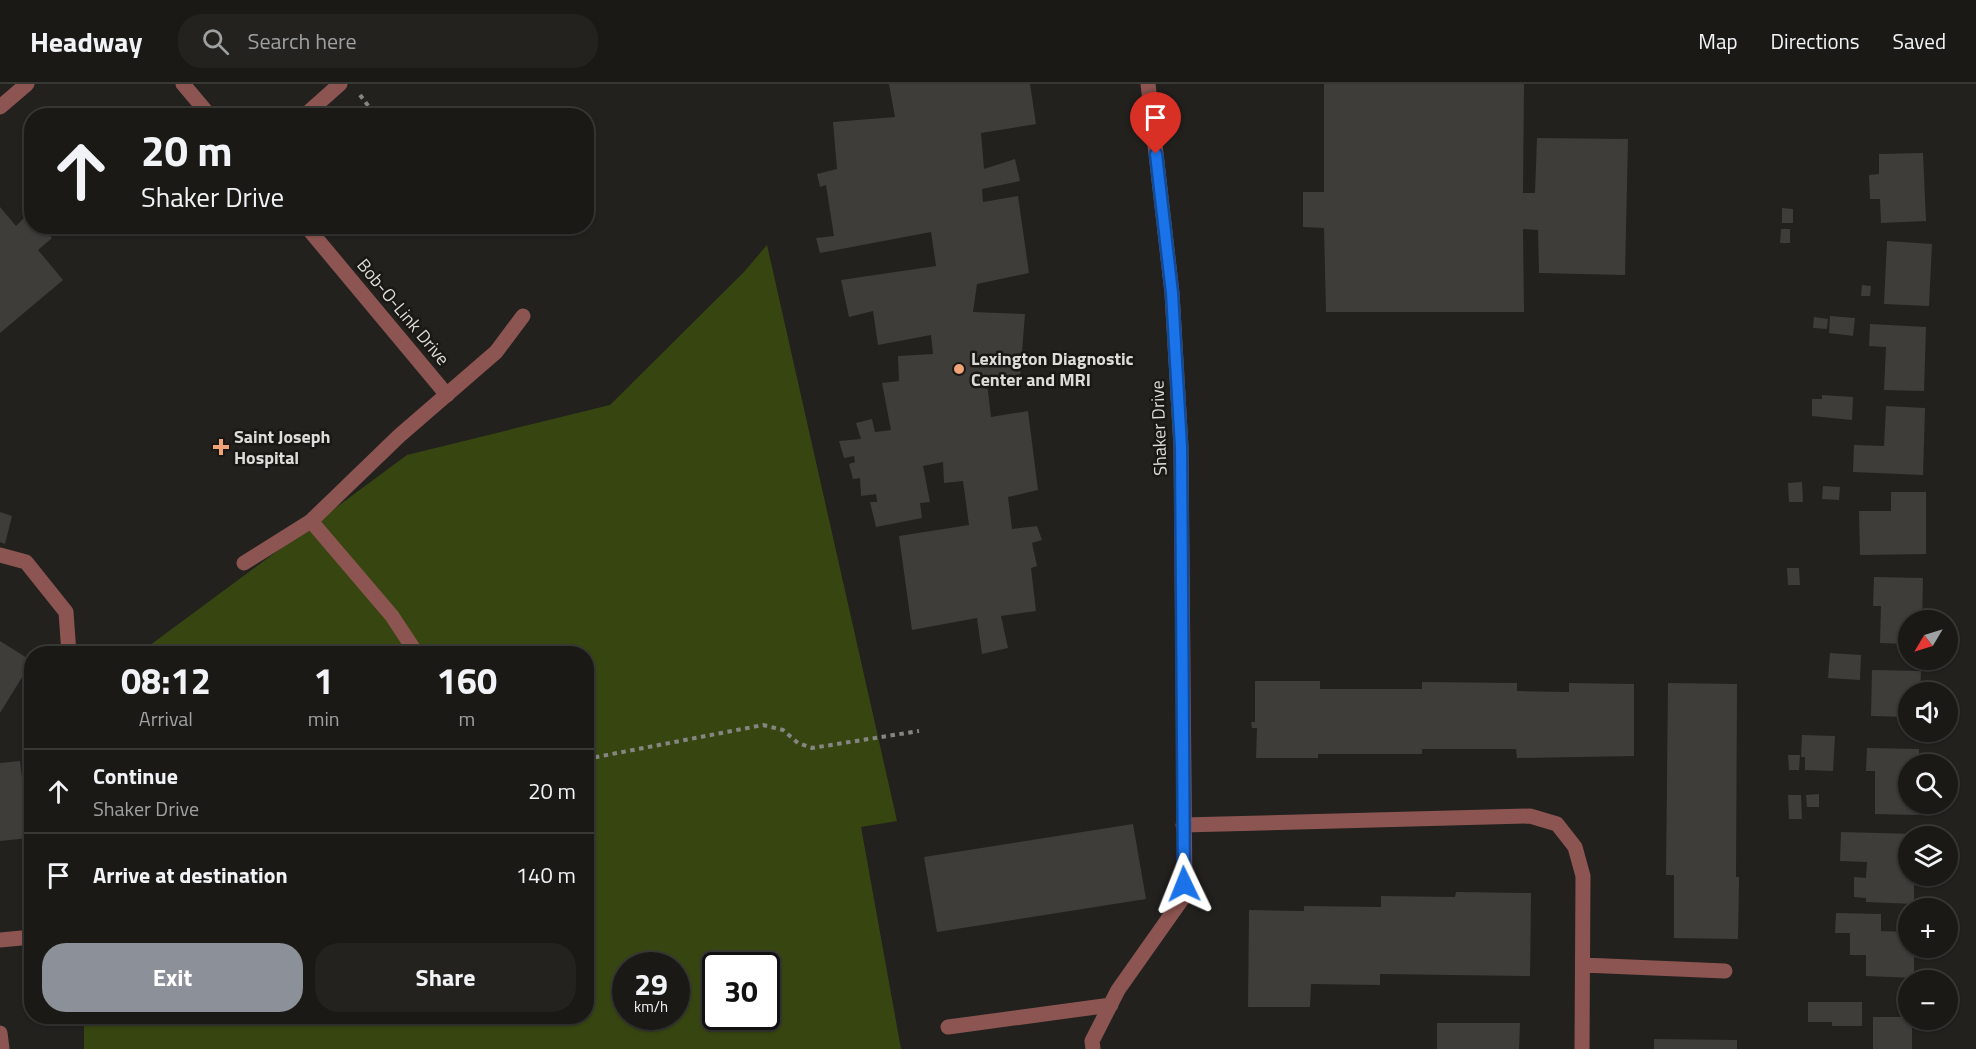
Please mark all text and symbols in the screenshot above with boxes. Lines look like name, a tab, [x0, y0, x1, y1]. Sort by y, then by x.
search box	[178, 14, 598, 68]
text: Headway	[30, 20, 142, 63]
text: Search here	[247, 24, 357, 58]
icon: search	[199, 25, 232, 58]
text: Map	[1698, 25, 1738, 57]
text: Directions	[1771, 25, 1860, 57]
text: Saved	[1893, 25, 1946, 57]
pin	[1130, 92, 1181, 154]
icon: arrive	[1139, 101, 1172, 134]
text: 20 m	[141, 118, 233, 182]
icon: ahead	[42, 132, 120, 210]
text: Shaker Drive	[141, 176, 284, 217]
street label: Bob-O-Link Drive	[351, 252, 456, 371]
place label: Lexington Diagnostic Center and MRI	[971, 345, 1134, 393]
marker: Lexington Diagnostic Center and MRI	[952, 362, 966, 376]
street label: Shaker Drive	[1143, 380, 1174, 476]
place label: Saint Joseph Hospital	[234, 423, 330, 471]
marker: Saint Joseph Hospital	[212, 438, 230, 456]
north arrow	[1898, 610, 1958, 670]
map controls	[1898, 610, 1958, 1030]
text: 08:12	[121, 653, 211, 708]
text: 1	[314, 653, 334, 708]
text: 160	[437, 653, 497, 708]
button: sound	[1898, 682, 1958, 742]
text: Arrival	[139, 703, 193, 734]
text: min	[308, 703, 340, 734]
text: m	[458, 703, 475, 734]
button: search	[1898, 754, 1958, 814]
text: Continue	[93, 759, 178, 793]
text: 20 m	[528, 774, 576, 808]
icon: ahead	[42, 775, 75, 808]
text: Shaker Drive	[93, 793, 199, 824]
button: layers	[1898, 826, 1958, 886]
position arrow	[1152, 852, 1216, 916]
text: Arrive at destination	[93, 858, 288, 892]
text: 140 m	[516, 858, 576, 892]
icon: arrive	[42, 859, 75, 892]
button: +	[1898, 898, 1958, 958]
button: Exit	[42, 943, 303, 1012]
button: Share	[315, 943, 576, 1012]
speed limit sign: 30	[702, 952, 780, 1030]
text: 29	[634, 961, 668, 1007]
button: −	[1898, 970, 1958, 1030]
text: km/h	[634, 995, 668, 1018]

